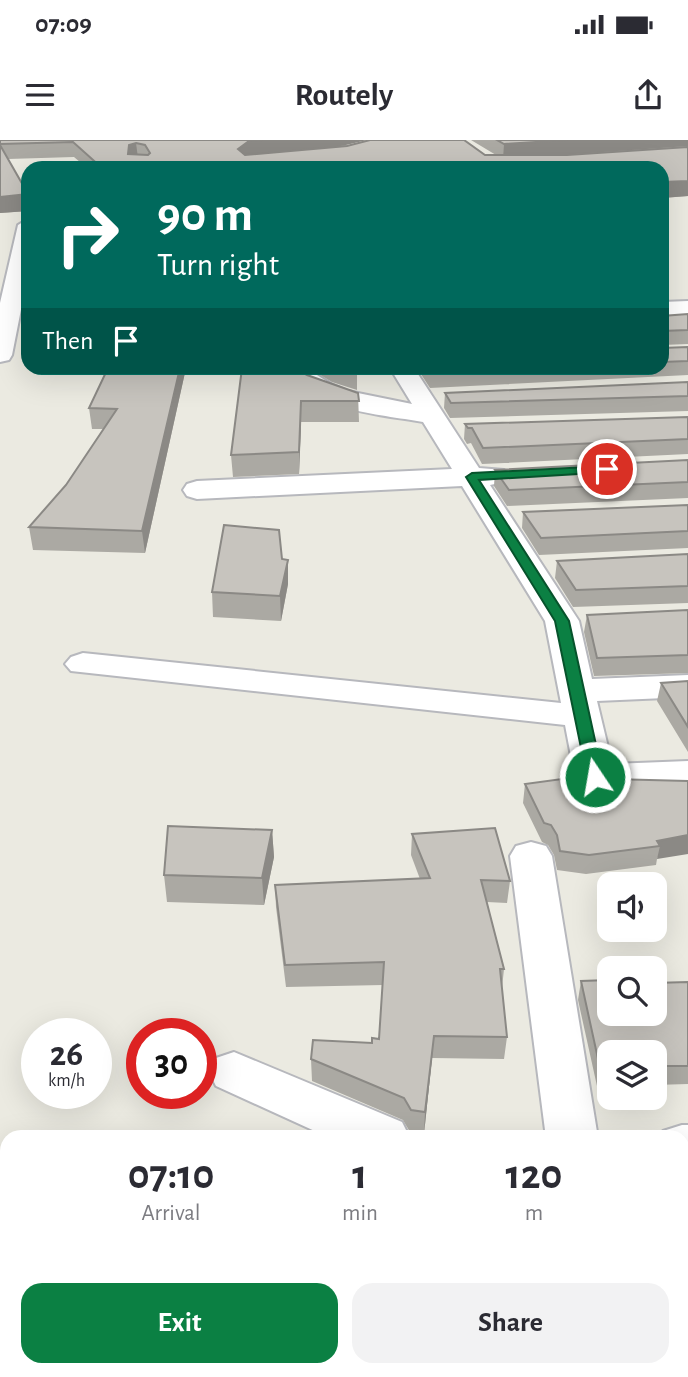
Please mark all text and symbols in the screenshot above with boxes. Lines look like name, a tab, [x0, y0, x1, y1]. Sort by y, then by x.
text: 07:09	[35, 11, 92, 37]
icon: menu	[21, 76, 59, 114]
icon: share	[629, 76, 667, 114]
text: Routely	[295, 79, 393, 111]
icon: right	[42, 189, 133, 280]
text: 90 m	[157, 191, 253, 240]
text: Turn right	[157, 249, 279, 281]
icon: arrive	[107, 322, 145, 360]
text: Then	[42, 328, 93, 354]
pin	[577, 439, 637, 499]
icon: arrive	[588, 450, 626, 488]
position arrow	[558, 740, 632, 814]
map controls	[597, 872, 667, 1110]
button: sound	[597, 872, 667, 942]
button: search	[597, 956, 667, 1026]
speed limit sign: 30	[126, 1018, 217, 1109]
text: 26	[50, 1037, 83, 1072]
button: layers	[597, 1040, 667, 1110]
text: km/h	[48, 1072, 85, 1090]
text: 07:10	[128, 1154, 214, 1196]
text: 1	[352, 1154, 367, 1196]
text: 120	[506, 1154, 562, 1196]
text: Arrival	[141, 1202, 201, 1225]
text: min	[342, 1202, 378, 1225]
text: m	[525, 1202, 543, 1225]
button: Exit	[21, 1283, 338, 1363]
button: Share	[352, 1283, 669, 1363]

